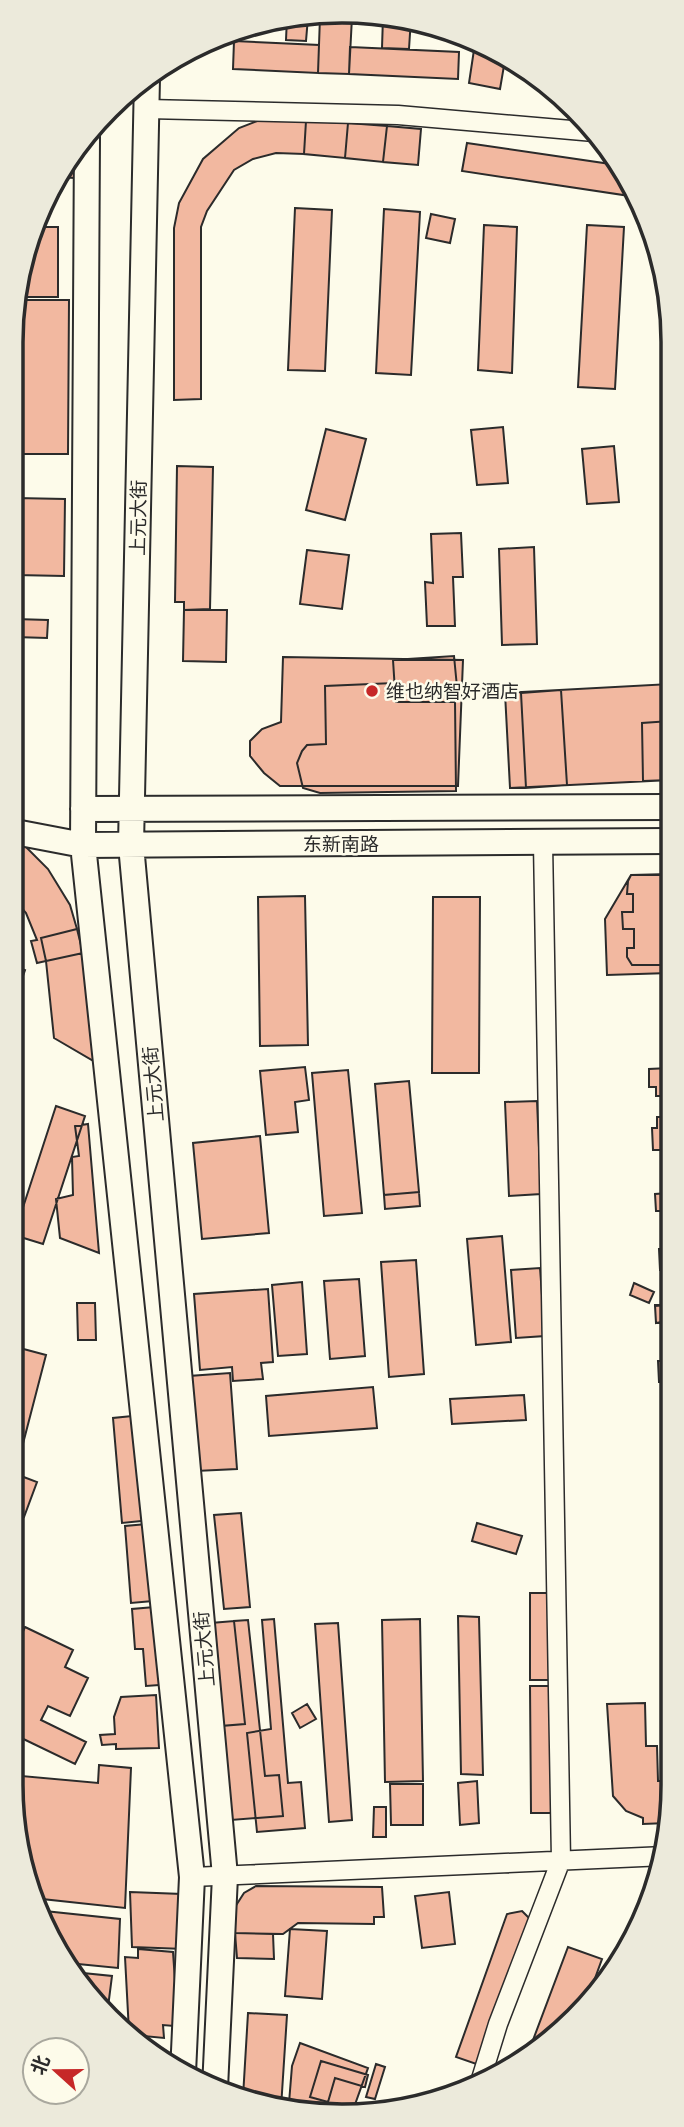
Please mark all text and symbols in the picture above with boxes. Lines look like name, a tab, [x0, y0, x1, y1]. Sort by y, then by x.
street label: 上元大街	[126, 480, 151, 556]
place label: 维也纳智好酒店	[386, 680, 519, 703]
marker: 维也纳智好酒店	[364, 683, 380, 699]
street label: 东新南路	[303, 833, 379, 856]
street label: 上元大街	[139, 1045, 168, 1123]
street label: 上元大街	[190, 1610, 219, 1688]
north arrow	[21, 2036, 91, 2106]
text: 北	[26, 2052, 55, 2078]

